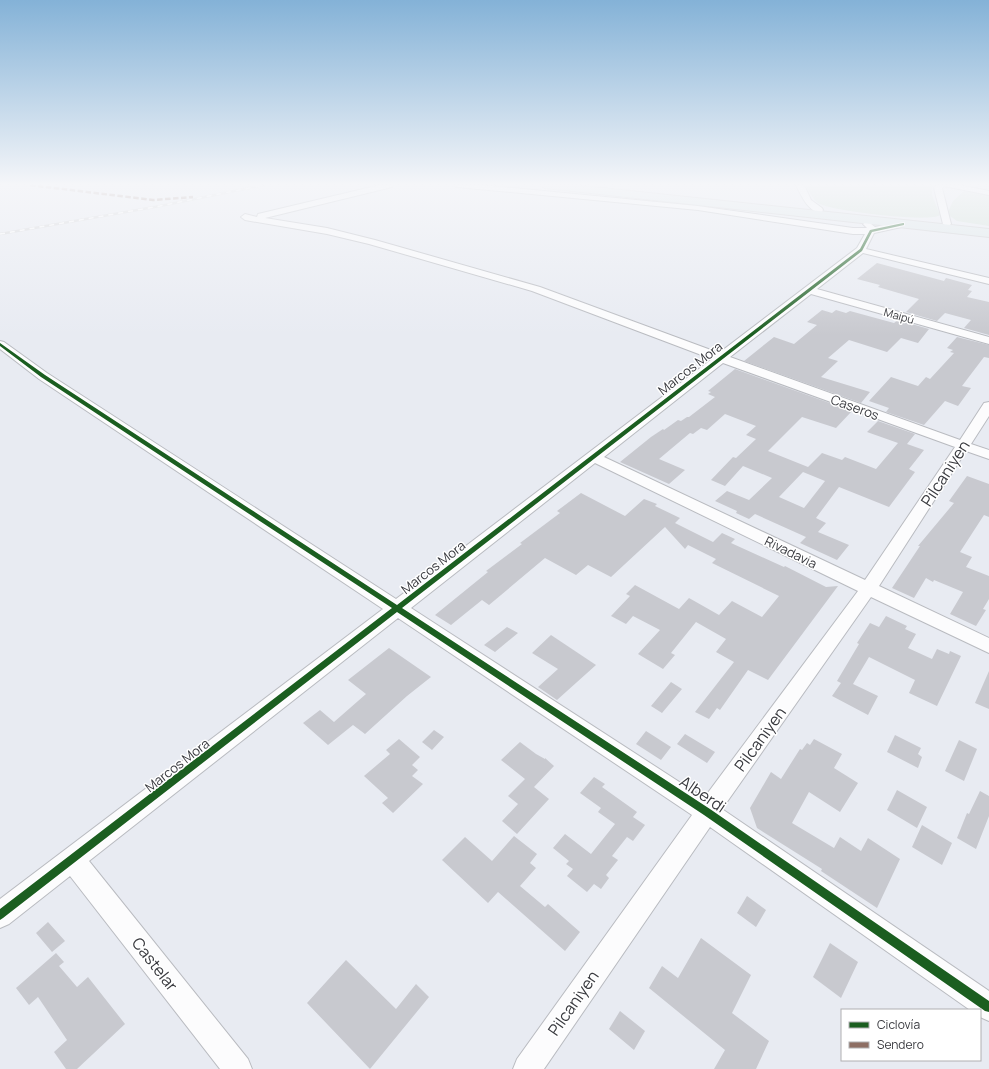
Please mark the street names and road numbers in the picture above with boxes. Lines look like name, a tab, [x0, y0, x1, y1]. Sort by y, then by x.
street label: Maipú	[882, 304, 916, 327]
street label: Marcos Mora	[654, 337, 726, 399]
street label: Caseros	[828, 390, 882, 424]
street label: Pilcaniyen	[915, 436, 975, 510]
street label: Rivadavia	[762, 532, 820, 572]
street label: Marcos Mora	[397, 536, 469, 598]
street label: Pilcaniyen	[729, 702, 791, 776]
street label: Marcos Mora	[141, 734, 213, 796]
street label: Alberdi	[675, 770, 731, 818]
street label: Castelar	[127, 933, 183, 996]
street label: Pilcaniyen	[543, 966, 603, 1040]

